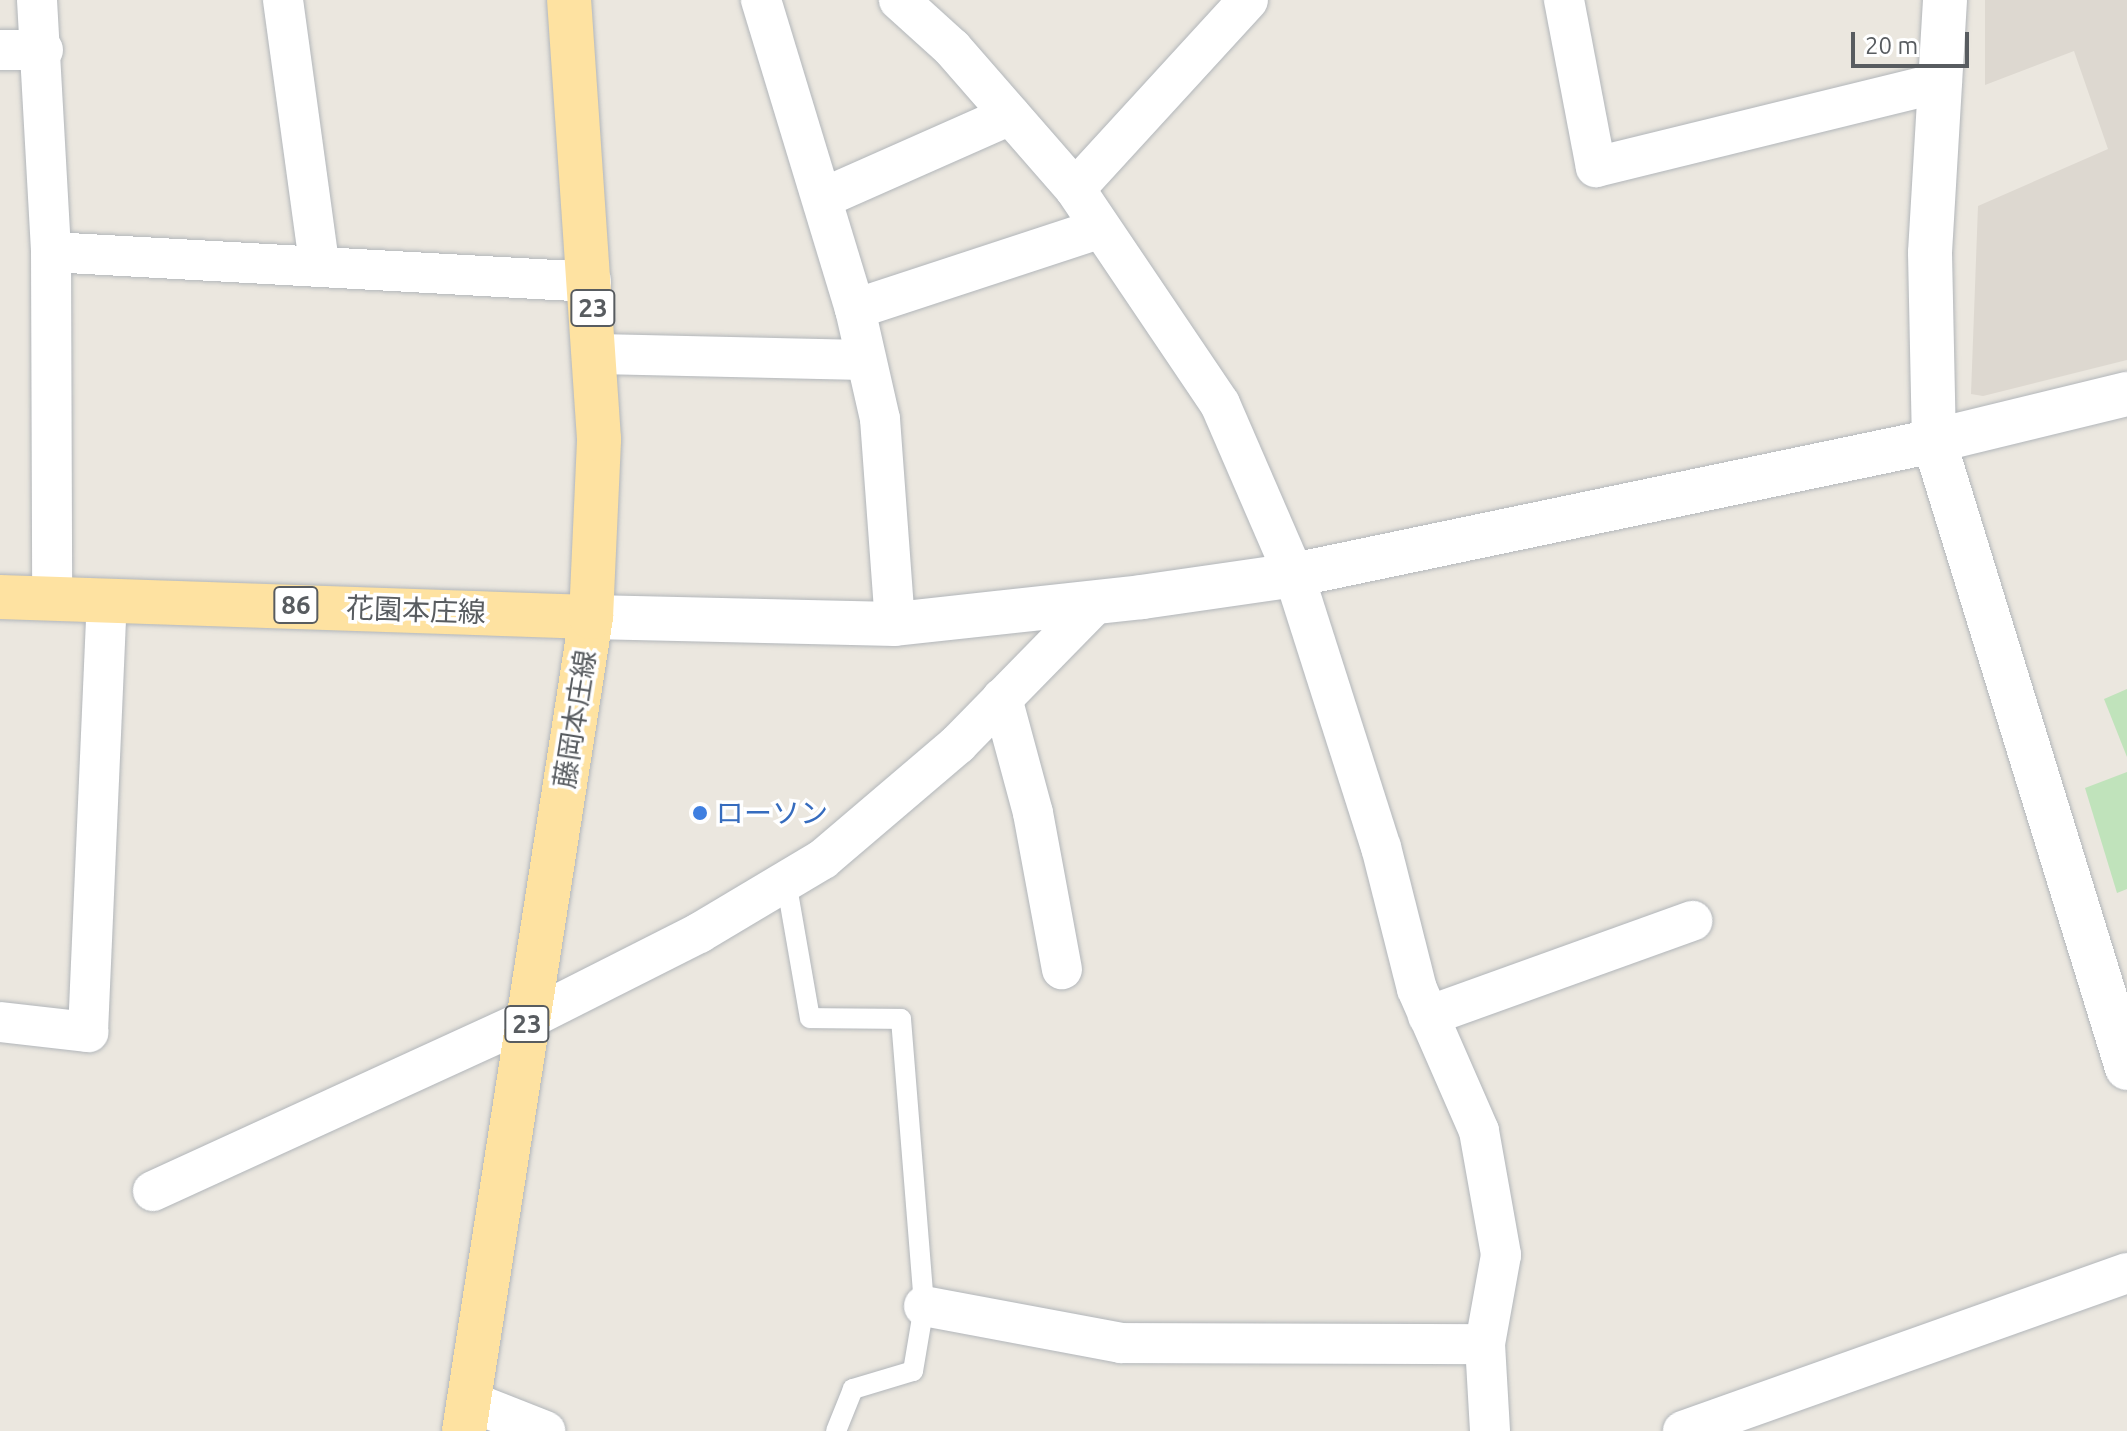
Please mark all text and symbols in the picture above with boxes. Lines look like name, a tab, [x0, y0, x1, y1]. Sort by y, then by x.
scale bar	[1855, 16, 1973, 66]
text: 20 m	[1865, 32, 1918, 59]
road number: 23	[569, 286, 617, 330]
road number: 86	[272, 583, 320, 627]
street label: 花園本庄線	[345, 591, 487, 629]
street label: 藤岡本庄線	[547, 647, 603, 791]
place label: ローソン	[716, 796, 828, 830]
marker: ローソン	[691, 804, 709, 822]
road number: 23	[503, 1002, 551, 1046]

